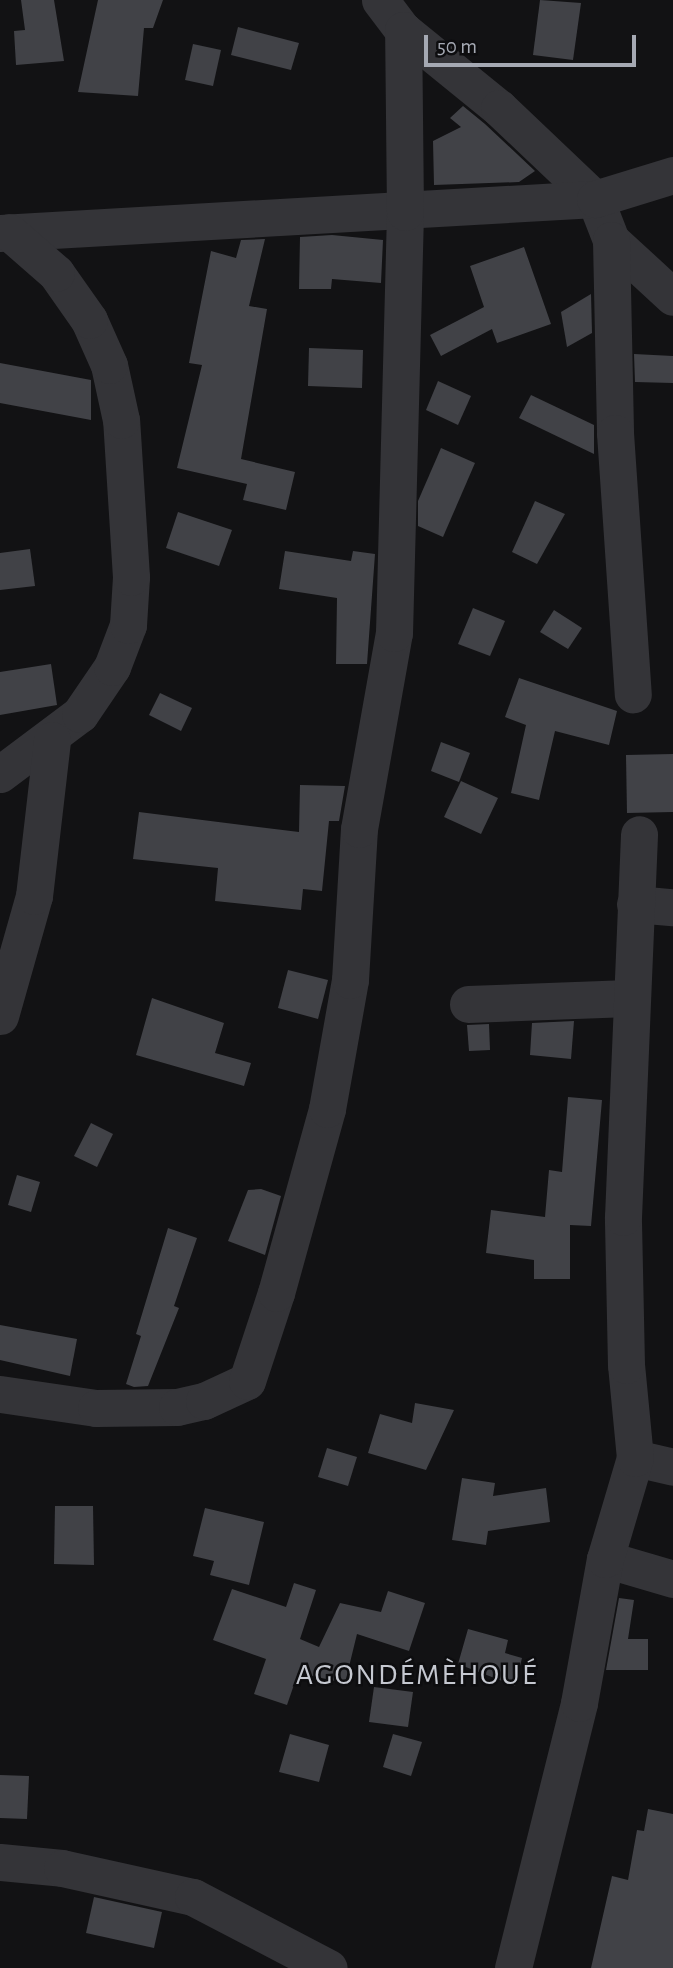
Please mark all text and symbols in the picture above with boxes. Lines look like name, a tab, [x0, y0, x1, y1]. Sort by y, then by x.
scale bar	[428, 21, 640, 65]
text: 50 m	[437, 36, 477, 57]
district label: AGONDÉMÈHOUÉ	[297, 1657, 537, 1693]

